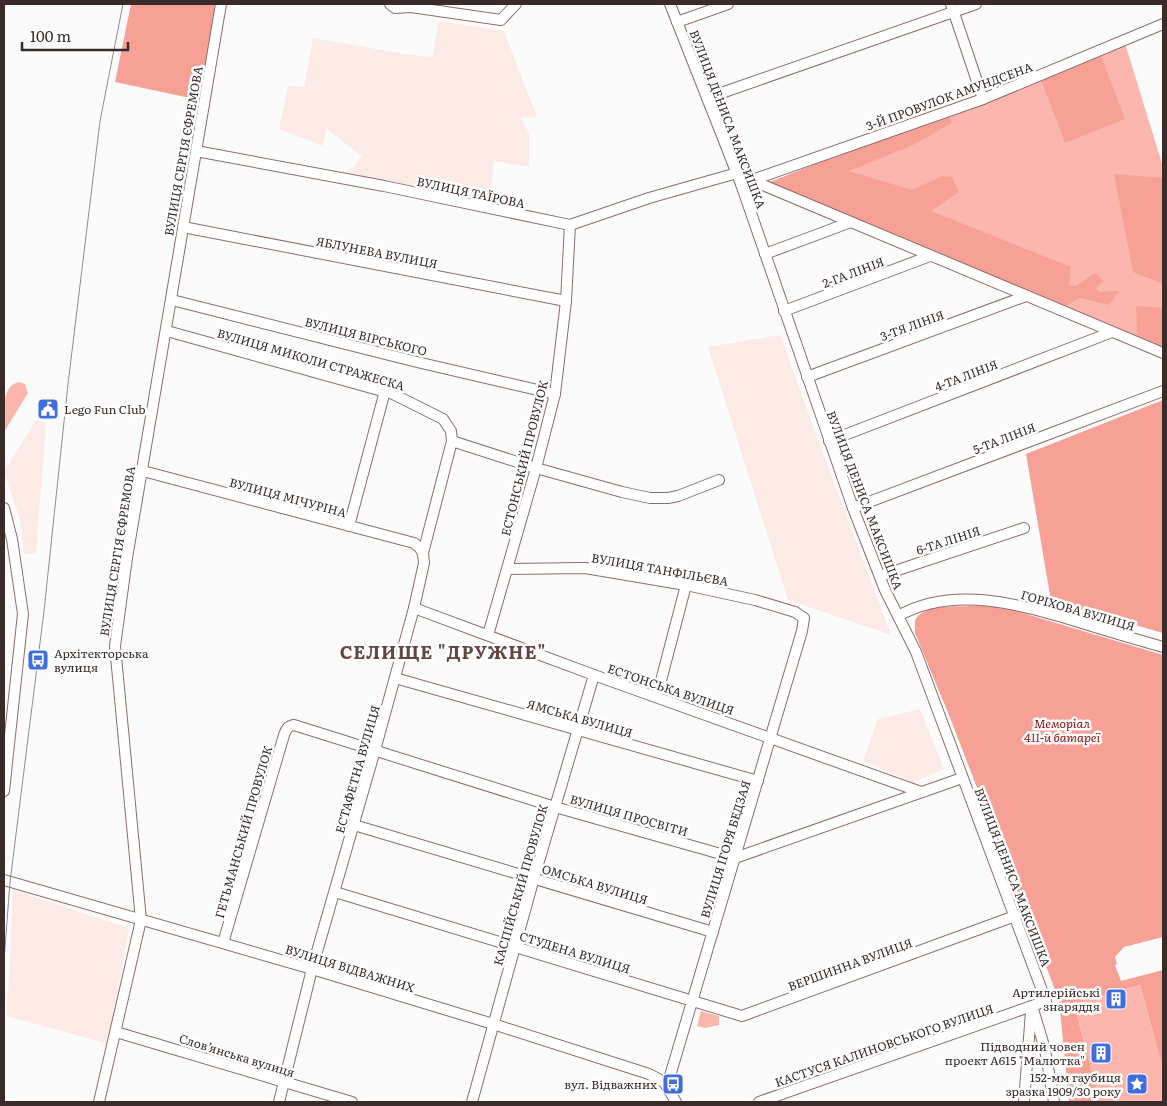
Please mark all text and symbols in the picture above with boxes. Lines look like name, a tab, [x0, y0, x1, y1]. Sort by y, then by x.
scale bar	[22, 20, 129, 52]
text: 100 m	[30, 24, 71, 47]
street label: ВУЛИЦЯ ДЕНИСА МАКСИШКА	[685, 27, 771, 211]
street label: 3-Й ПРОВУЛОК АМУНДСЕНА	[863, 57, 1035, 135]
street label: ВУЛИЦЯ СЕРГІЯ ЄФРЕМОВА	[159, 65, 207, 237]
street label: ВУЛИЦЯ ТАЇРОВА	[415, 172, 527, 212]
street label: ЯБЛУНЕВА ВУЛИЦЯ	[315, 231, 439, 273]
street label: 2-ГА ЛІНІЯ	[819, 252, 887, 292]
street label: 3-ТЯ ЛІНІЯ	[878, 305, 946, 345]
street label: ВУЛИЦЯ ВІРСЬКОГО	[303, 312, 429, 360]
street label: ВУЛИЦЯ МИКОЛИ СТРАЖЕСКА	[215, 324, 407, 394]
street label: 4-ТА ЛІНІЯ	[932, 355, 1000, 395]
street label: ЕСТОНСЬКИЙ ПРОВУЛОК	[496, 378, 552, 538]
public building icon: Lego Fun Club	[36, 397, 60, 421]
place label: Lego Fun Club	[64, 400, 146, 418]
street label: ВУЛИЦЯ ДЕНИСА МАКСИШКА	[822, 408, 908, 592]
street label: 5-ТА ЛІНІЯ	[970, 418, 1038, 458]
street label: ВУЛИЦЯ СЕРГІЯ ЄФРЕМОВА	[95, 464, 139, 637]
street label: ВУЛИЦЯ МІЧУРІНА	[227, 473, 349, 521]
street label: 6-ТА ЛІНІЯ	[914, 521, 982, 559]
street label: ВУЛИЦЯ ТАНФІЛЬЄВА	[590, 548, 730, 590]
street label: ГОРІХОВА ВУЛИЦЯ	[1019, 585, 1137, 635]
district label: СЕЛИЩЕ "ДРУЖНЕ"	[340, 638, 546, 665]
place label: Архітекторська вулиця	[54, 644, 149, 676]
bus stop icon: Архітекторська вулиця	[26, 648, 50, 672]
street label: ЕСТОНСЬКА ВУЛИЦЯ	[605, 659, 737, 719]
street label: ЯМСЬКА ВУЛИЦЯ	[525, 694, 635, 742]
street label: ЕСТАФЕТНА ВУЛИЦЯ	[330, 703, 384, 835]
park label: Меморіал 411-й батареї	[1024, 714, 1100, 746]
street label: ГЕТЬМАНСЬКИЙ ПРОВУЛОК	[210, 743, 276, 920]
street label: ВУЛИЦЯ ІГОРЯ БЕДЗАЯ	[695, 778, 755, 920]
street label: ВУЛИЦЯ ДЕНИСА МАКСИШКА	[970, 785, 1056, 969]
street label: ВУЛИЦЯ ПРОСВІТИ	[568, 790, 690, 840]
street label: КАСПІЙСЬКИЙ ПРОВУЛОК	[488, 802, 552, 968]
street label: ОМСЬКА ВУЛИЦЯ	[540, 859, 650, 909]
street label: СТУДЕНА ВУЛИЦЯ	[517, 927, 633, 977]
street label: ВЕРШИННА ВУЛИЦЯ	[785, 933, 915, 995]
street label: ВУЛИЦЯ ВІДВАЖНИХ	[283, 940, 417, 996]
place label: Артилерійські знаряддя	[1012, 983, 1100, 1015]
building icon: Артилерійські знаряддя	[1104, 987, 1128, 1011]
street label: КАСТУСЯ КАЛИНОВСЬКОГО ВУЛИЦЯ	[772, 999, 996, 1091]
street label: Словʼянська вулиця	[177, 1029, 297, 1081]
place label: Підводний човен проект А615 "Малютка"	[945, 1037, 1085, 1069]
building icon: Підводний човен проект А615 "Малютка"	[1089, 1041, 1113, 1065]
place label: 152-мм гаубиця зразка 1909/30 року	[1006, 1068, 1121, 1100]
bus stop icon: вул. Відважних	[661, 1072, 685, 1096]
place icon: 152-мм гаубиця зразка 1909/30 року	[1125, 1072, 1149, 1096]
place label: вул. Відважних	[564, 1075, 657, 1093]

